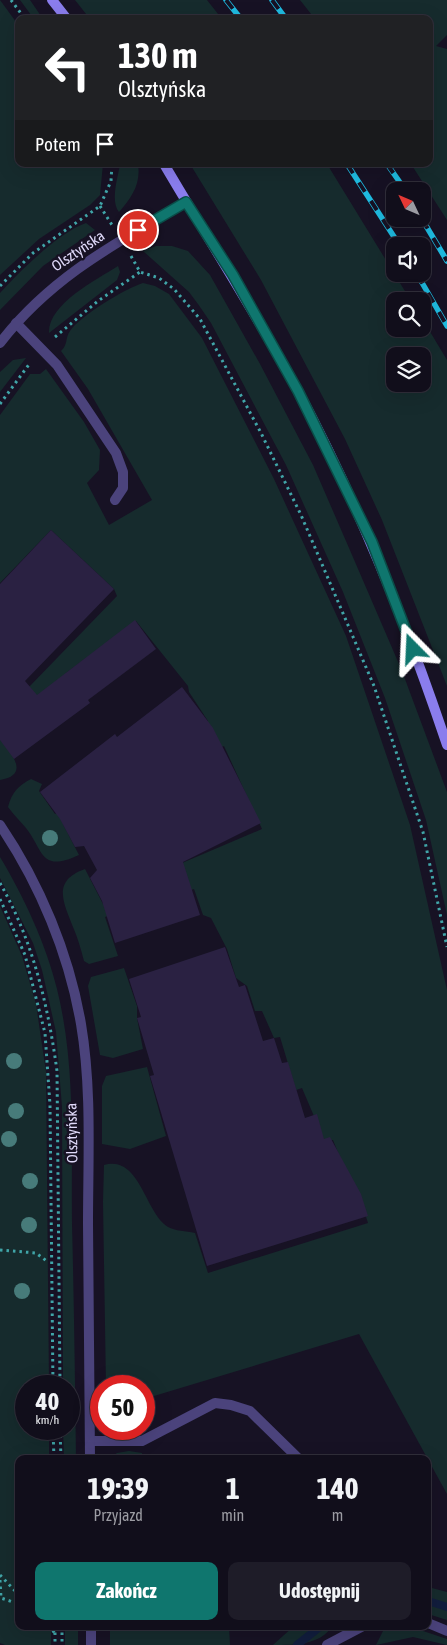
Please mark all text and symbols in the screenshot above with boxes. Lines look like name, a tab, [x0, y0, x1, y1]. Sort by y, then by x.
icon: left	[35, 35, 100, 100]
text: 130 m	[118, 35, 197, 75]
text: Olsztyńska	[118, 76, 206, 102]
icon: arrive	[91, 130, 119, 158]
text: Potem	[35, 133, 81, 155]
north arrow	[386, 182, 431, 228]
map controls	[386, 182, 431, 392]
pin	[117, 209, 159, 251]
icon: arrive	[124, 216, 152, 244]
street label: Olsztyńska	[48, 227, 107, 274]
button: sound	[386, 237, 431, 282]
button: search	[386, 292, 431, 337]
button: layers	[386, 347, 431, 392]
position arrow	[386, 622, 438, 674]
street label: Olsztyńska	[62, 1103, 81, 1163]
speed limit sign: 50	[90, 1375, 155, 1440]
text: 40	[36, 1387, 59, 1415]
text: km/h	[36, 1413, 59, 1427]
text: 19:39	[87, 1471, 149, 1505]
text: 1	[226, 1471, 240, 1505]
text: 140	[316, 1471, 359, 1505]
text: Przyjazd	[94, 1506, 143, 1524]
text: min	[221, 1506, 244, 1524]
text: m	[332, 1506, 343, 1524]
button: Zakończ	[35, 1562, 218, 1620]
button: Udostępnij	[228, 1562, 411, 1620]

